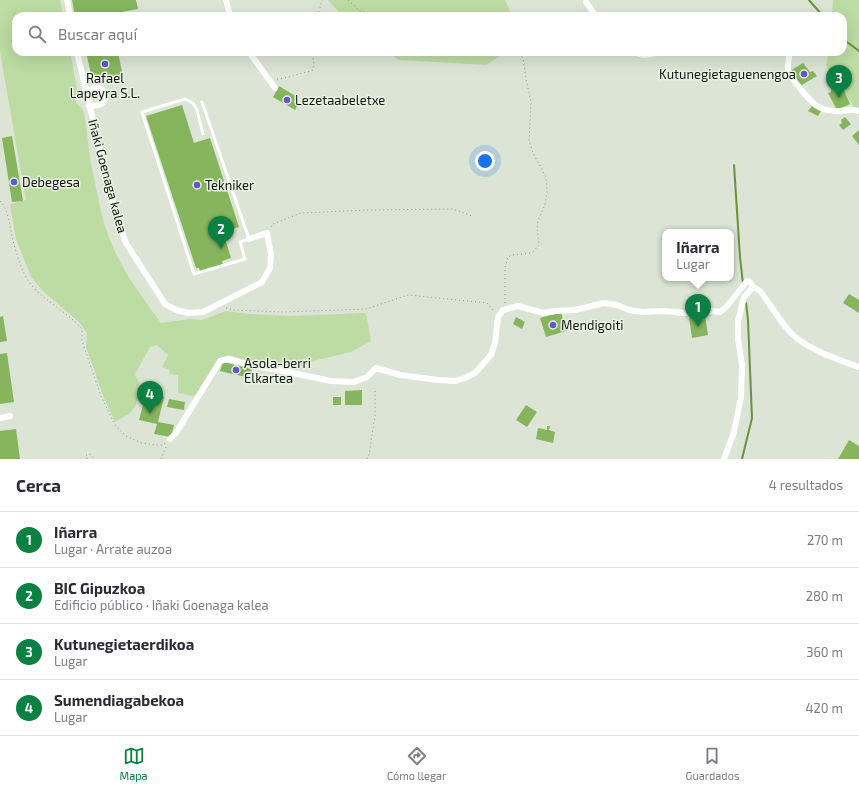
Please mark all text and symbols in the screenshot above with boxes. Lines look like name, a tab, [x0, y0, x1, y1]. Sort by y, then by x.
search box	[12, 12, 847, 56]
icon: search	[26, 23, 48, 45]
text: Buscar aquí	[58, 25, 137, 43]
marker: Rafael Lapeyra S.L.	[100, 59, 110, 69]
pin: 3	[826, 65, 852, 98]
place label: Kutunegietaguenengoa	[659, 66, 796, 82]
marker: Kutunegietaguenengoa	[799, 69, 809, 79]
place label: Rafael Lapeyra S.L.	[70, 70, 140, 101]
place label: Lezetaabeletxe	[295, 92, 385, 108]
marker: Lezetaabeletxe	[282, 95, 292, 105]
street label: Iñaki Goenaga kalea	[85, 117, 131, 235]
your location	[475, 151, 495, 171]
place label: Debegesa	[22, 174, 80, 190]
marker: Debegesa	[9, 177, 19, 187]
place label: Tekniker	[205, 177, 254, 193]
marker: Tekniker	[192, 180, 202, 190]
pin: 2	[208, 216, 234, 249]
popup	[662, 229, 734, 281]
text: Iñarra	[676, 238, 720, 256]
text: Lugar	[676, 256, 710, 272]
pin: 1	[685, 294, 711, 327]
place label: Mendigoiti	[561, 317, 624, 333]
marker: Mendigoiti	[548, 320, 558, 330]
place label: Asola-berri Elkartea	[244, 355, 311, 386]
marker: Asola-berri Elkartea	[231, 365, 241, 375]
pin: 4	[137, 381, 163, 414]
text: Cerca	[16, 475, 61, 495]
text: 4 resultados	[769, 477, 843, 493]
text: Iñarra	[54, 523, 97, 541]
text: 1	[26, 532, 32, 548]
text: 270 m	[807, 532, 843, 548]
text: Lugar · Arrate auzoa	[54, 541, 172, 557]
text: BIC Gipuzkoa	[54, 579, 145, 597]
text: 2	[25, 588, 33, 604]
text: 280 m	[806, 588, 843, 604]
text: Edificio público · Iñaki Goenaga kalea	[54, 597, 269, 613]
text: Kutunegietaerdikoa	[54, 635, 194, 653]
text: 3	[25, 644, 33, 660]
text: 360 m	[806, 644, 843, 660]
text: Lugar	[54, 653, 88, 669]
text: Sumendiagabekoa	[54, 691, 184, 709]
text: 4	[25, 700, 33, 716]
text: 420 m	[806, 700, 843, 716]
text: Lugar	[54, 709, 88, 725]
tab: Mapa	[120, 745, 148, 782]
tab: Cómo llegar	[387, 745, 446, 782]
tab: Guardados	[685, 745, 739, 782]

